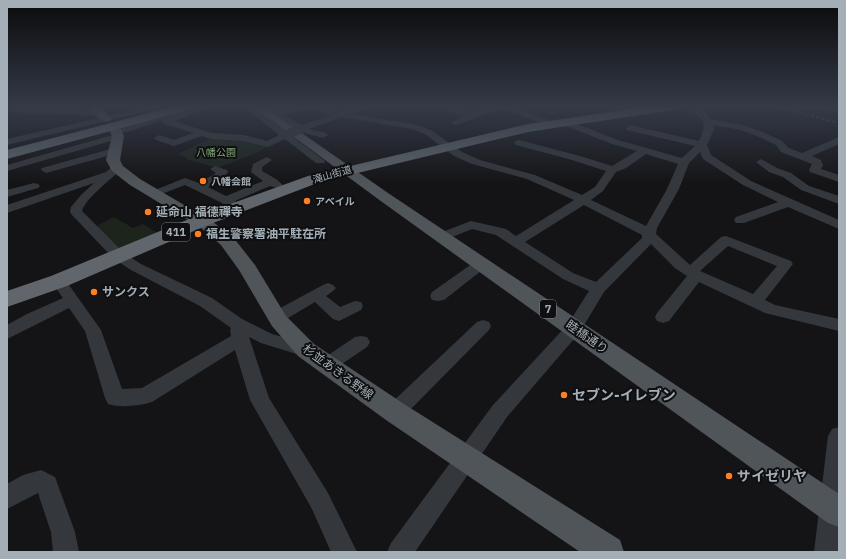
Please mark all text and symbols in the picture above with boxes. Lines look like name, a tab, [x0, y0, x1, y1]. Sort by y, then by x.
park label: 八幡公園	[196, 146, 236, 159]
street label: 滝山街道	[311, 163, 353, 186]
place label: 八幡会館	[211, 175, 251, 188]
marker: 八幡会館	[198, 176, 208, 186]
place label: アベイル	[315, 195, 355, 208]
marker: アベイル	[302, 196, 312, 206]
place label: 延命山 福德禪寺	[156, 204, 243, 219]
marker: 延命山 福德禪寺	[143, 207, 153, 217]
road number: 411	[162, 223, 190, 241]
place label: 福生警察署油平駐在所	[206, 226, 326, 241]
marker: 福生警察署油平駐在所	[193, 229, 203, 239]
place label: サンクス	[102, 284, 150, 299]
marker: サンクス	[89, 287, 99, 297]
road number: 7	[540, 300, 556, 318]
street label: 睦橋通り	[563, 317, 611, 357]
street label: 杉並あきる野線	[300, 341, 377, 402]
place label: セブン-イレブン	[572, 386, 676, 404]
marker: セブン-イレブン	[559, 390, 569, 400]
place label: サイゼリヤ	[737, 467, 807, 485]
marker: サイゼリヤ	[724, 471, 734, 481]

